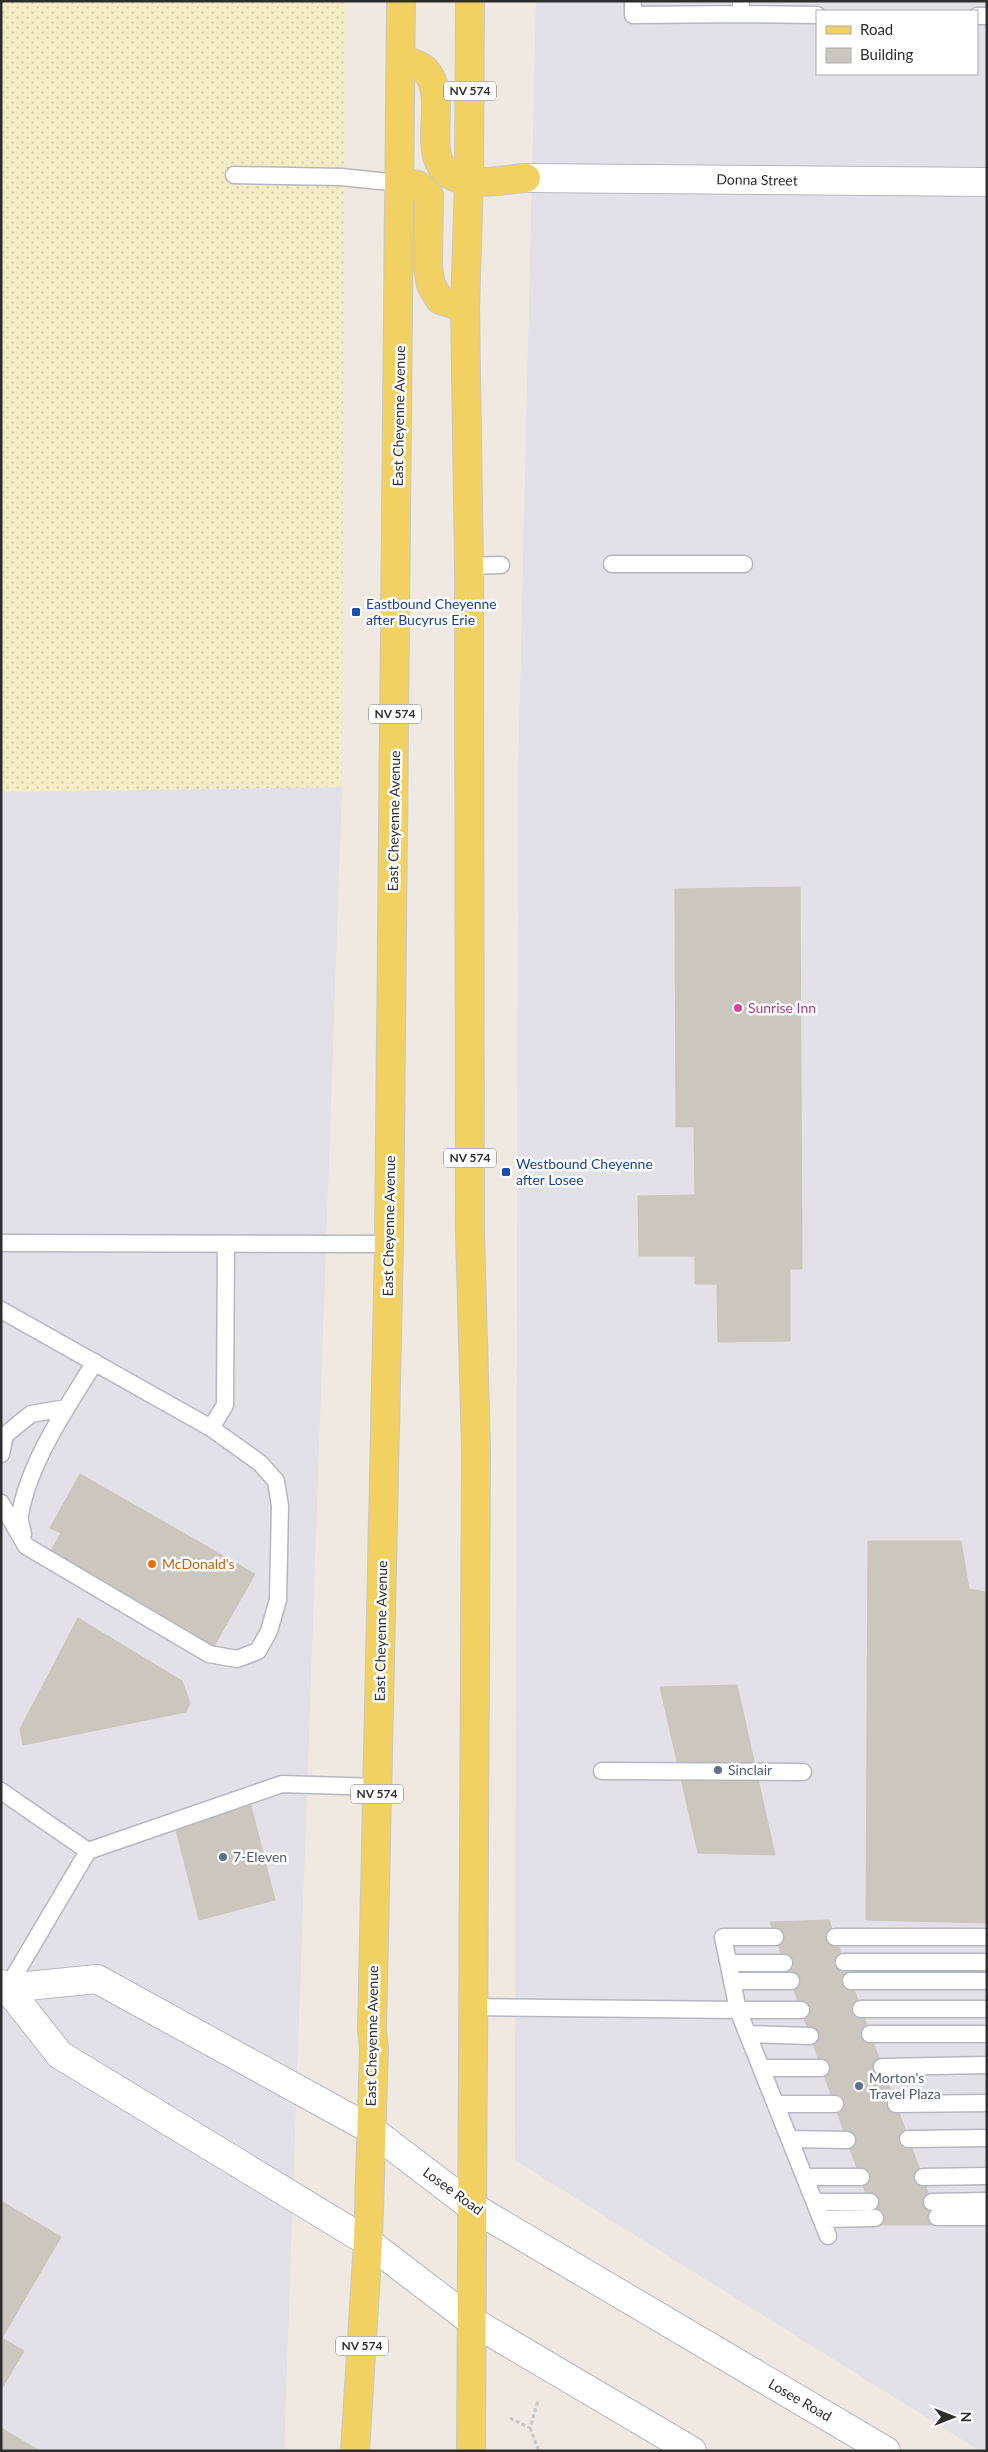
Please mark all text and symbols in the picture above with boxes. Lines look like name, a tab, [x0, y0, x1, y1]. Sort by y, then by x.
legend	[816, 10, 978, 75]
text: Road	[860, 20, 893, 38]
text: Building	[860, 45, 913, 63]
road number: NV 574	[444, 82, 496, 100]
street label: Donna Street	[716, 170, 798, 189]
street label: East Cheyenne Avenue	[389, 345, 408, 487]
place label: Eastbound Cheyenne after Bucyrus Erie	[366, 595, 497, 628]
marker: Eastbound Cheyenne after Bucyrus Erie	[350, 606, 362, 618]
road number: NV 574	[369, 704, 421, 724]
street label: East Cheyenne Avenue	[384, 750, 403, 892]
place label: Sunrise Inn	[748, 999, 816, 1016]
marker: Sunrise Inn	[732, 1002, 744, 1014]
road number: NV 574	[444, 1148, 496, 1168]
street label: East Cheyenne Avenue	[379, 1155, 398, 1297]
place label: Westbound Cheyenne after Losee	[516, 1155, 653, 1188]
marker: Westbound Cheyenne after Losee	[500, 1166, 512, 1178]
place label: McDonald's	[162, 1555, 235, 1572]
marker: McDonald's	[146, 1558, 158, 1570]
street label: East Cheyenne Avenue	[371, 1560, 390, 1702]
place label: Sinclair	[728, 1761, 772, 1778]
marker: Sinclair	[712, 1764, 724, 1776]
road number: NV 574	[351, 1785, 403, 1804]
place label: 7-Eleven	[233, 1848, 287, 1865]
marker: 7-Eleven	[217, 1851, 229, 1863]
street label: East Cheyenne Avenue	[362, 1965, 381, 2107]
place label: Morton's Travel Plaza	[869, 2069, 941, 2102]
marker: Morton's Travel Plaza	[853, 2080, 865, 2092]
street label: Losee Road	[420, 2163, 487, 2218]
road number: NV 574	[336, 2336, 388, 2356]
street label: Losee Road	[766, 2375, 835, 2424]
north arrow	[928, 2392, 978, 2442]
text: N	[958, 2412, 975, 2422]

